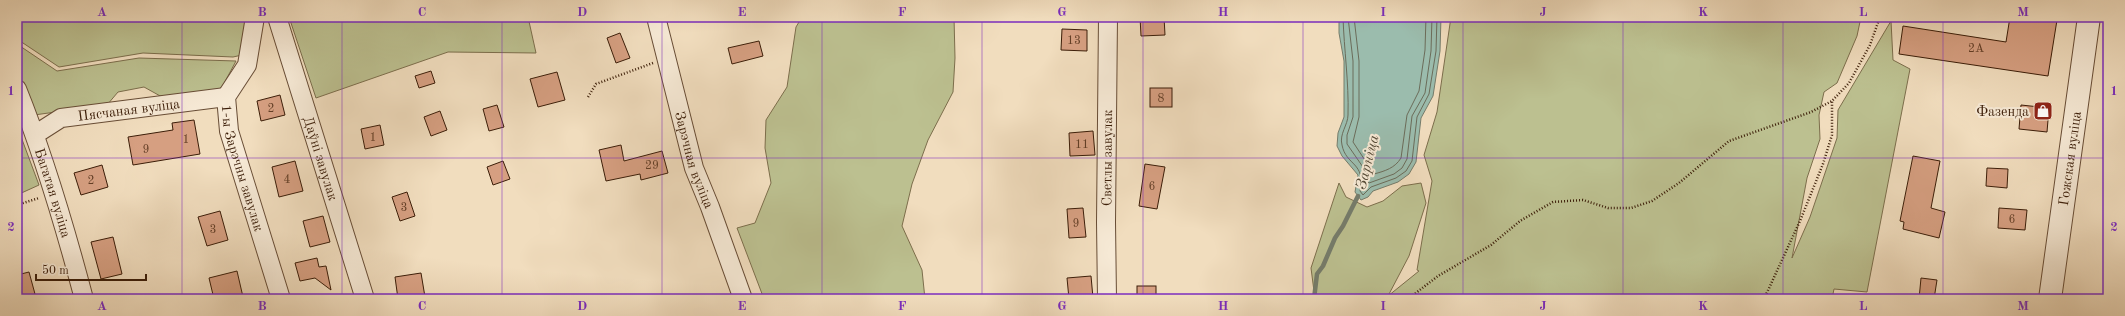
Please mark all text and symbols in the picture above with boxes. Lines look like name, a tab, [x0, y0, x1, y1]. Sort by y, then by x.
text: A	[97, 6, 107, 19]
text: B	[257, 6, 267, 19]
text: C	[418, 6, 426, 19]
text: D	[577, 6, 587, 19]
text: E	[738, 6, 747, 19]
text: F	[898, 6, 907, 19]
text: G	[1057, 6, 1067, 19]
text: H	[1218, 6, 1229, 19]
text: I	[1380, 6, 1386, 19]
text: J	[1539, 6, 1547, 19]
text: K	[1698, 6, 1708, 19]
text: L	[1859, 6, 1868, 19]
text: M	[2017, 6, 2029, 19]
house number: 13	[1067, 35, 1081, 47]
house number: 2А	[1968, 43, 1984, 55]
text: 1	[7, 85, 15, 98]
text: 1	[2110, 85, 2118, 98]
house number: 8	[1158, 93, 1165, 105]
street label: Пясчаная вуліца	[77, 97, 181, 124]
shop icon: Фазенда	[2032, 100, 2054, 122]
house number: 2	[268, 103, 274, 115]
street label: 1-ы Зарэчны завулак	[219, 104, 266, 233]
place label: Фазенда	[1976, 105, 2029, 119]
street label: Зарэчная вуліца	[672, 110, 716, 211]
street label: Светлы завулак	[1100, 110, 1115, 206]
street label: Гожская вуліца	[2057, 110, 2084, 207]
street label: Даўні завулак	[300, 115, 340, 202]
house number: 1	[370, 132, 376, 144]
water label: Зарніца	[1353, 133, 1382, 191]
house number: 1	[183, 134, 189, 146]
house number: 11	[1075, 139, 1089, 151]
house number: 9	[143, 144, 149, 156]
street label: Багатая вуліца	[32, 147, 73, 239]
house number: 29	[645, 160, 659, 172]
house number: 4	[284, 174, 291, 186]
house number: 2	[88, 175, 94, 187]
house number: 6	[1149, 181, 1156, 193]
house number: 3	[401, 202, 407, 214]
house number: 6	[2009, 214, 2016, 226]
house number: 9	[1073, 218, 1079, 230]
text: 2	[7, 221, 15, 234]
text: 2	[2110, 221, 2118, 234]
house number: 3	[210, 224, 216, 236]
scale bar	[36, 256, 146, 282]
text: 50 m	[42, 264, 69, 277]
text: A	[97, 300, 107, 313]
text: B	[257, 300, 267, 313]
text: C	[418, 300, 426, 313]
text: D	[577, 300, 587, 313]
text: E	[738, 300, 747, 313]
text: F	[898, 300, 907, 313]
text: G	[1057, 300, 1067, 313]
text: H	[1218, 300, 1229, 313]
text: I	[1380, 300, 1386, 313]
text: J	[1539, 300, 1547, 313]
text: K	[1698, 300, 1708, 313]
text: L	[1859, 300, 1868, 313]
text: M	[2017, 300, 2029, 313]

